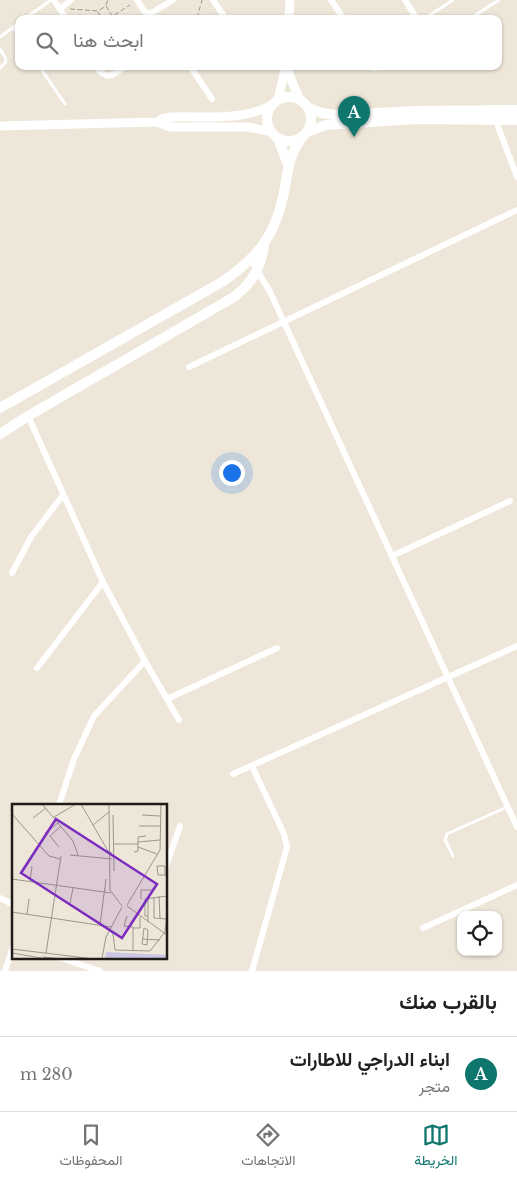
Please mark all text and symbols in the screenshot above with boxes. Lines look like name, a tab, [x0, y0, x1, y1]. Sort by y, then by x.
search box	[15, 15, 502, 70]
icon: search	[33, 29, 61, 57]
text: ابحث هنا	[73, 29, 144, 52]
pin: A	[338, 96, 370, 137]
your location	[219, 460, 245, 486]
inset map	[12, 804, 168, 958]
map controls	[457, 911, 502, 956]
button: locate	[457, 911, 502, 956]
text: بالقرب منك	[399, 989, 497, 1015]
text: ابناء الدراجي للاطارات	[290, 1048, 450, 1071]
text: 280 m	[20, 1064, 73, 1084]
text: A	[475, 1064, 487, 1084]
text: متجر	[419, 1076, 450, 1096]
tab: المحفوظات	[59, 1121, 122, 1173]
tab: الاتجاهات	[241, 1121, 296, 1173]
tab: الخريطة	[414, 1121, 458, 1173]

